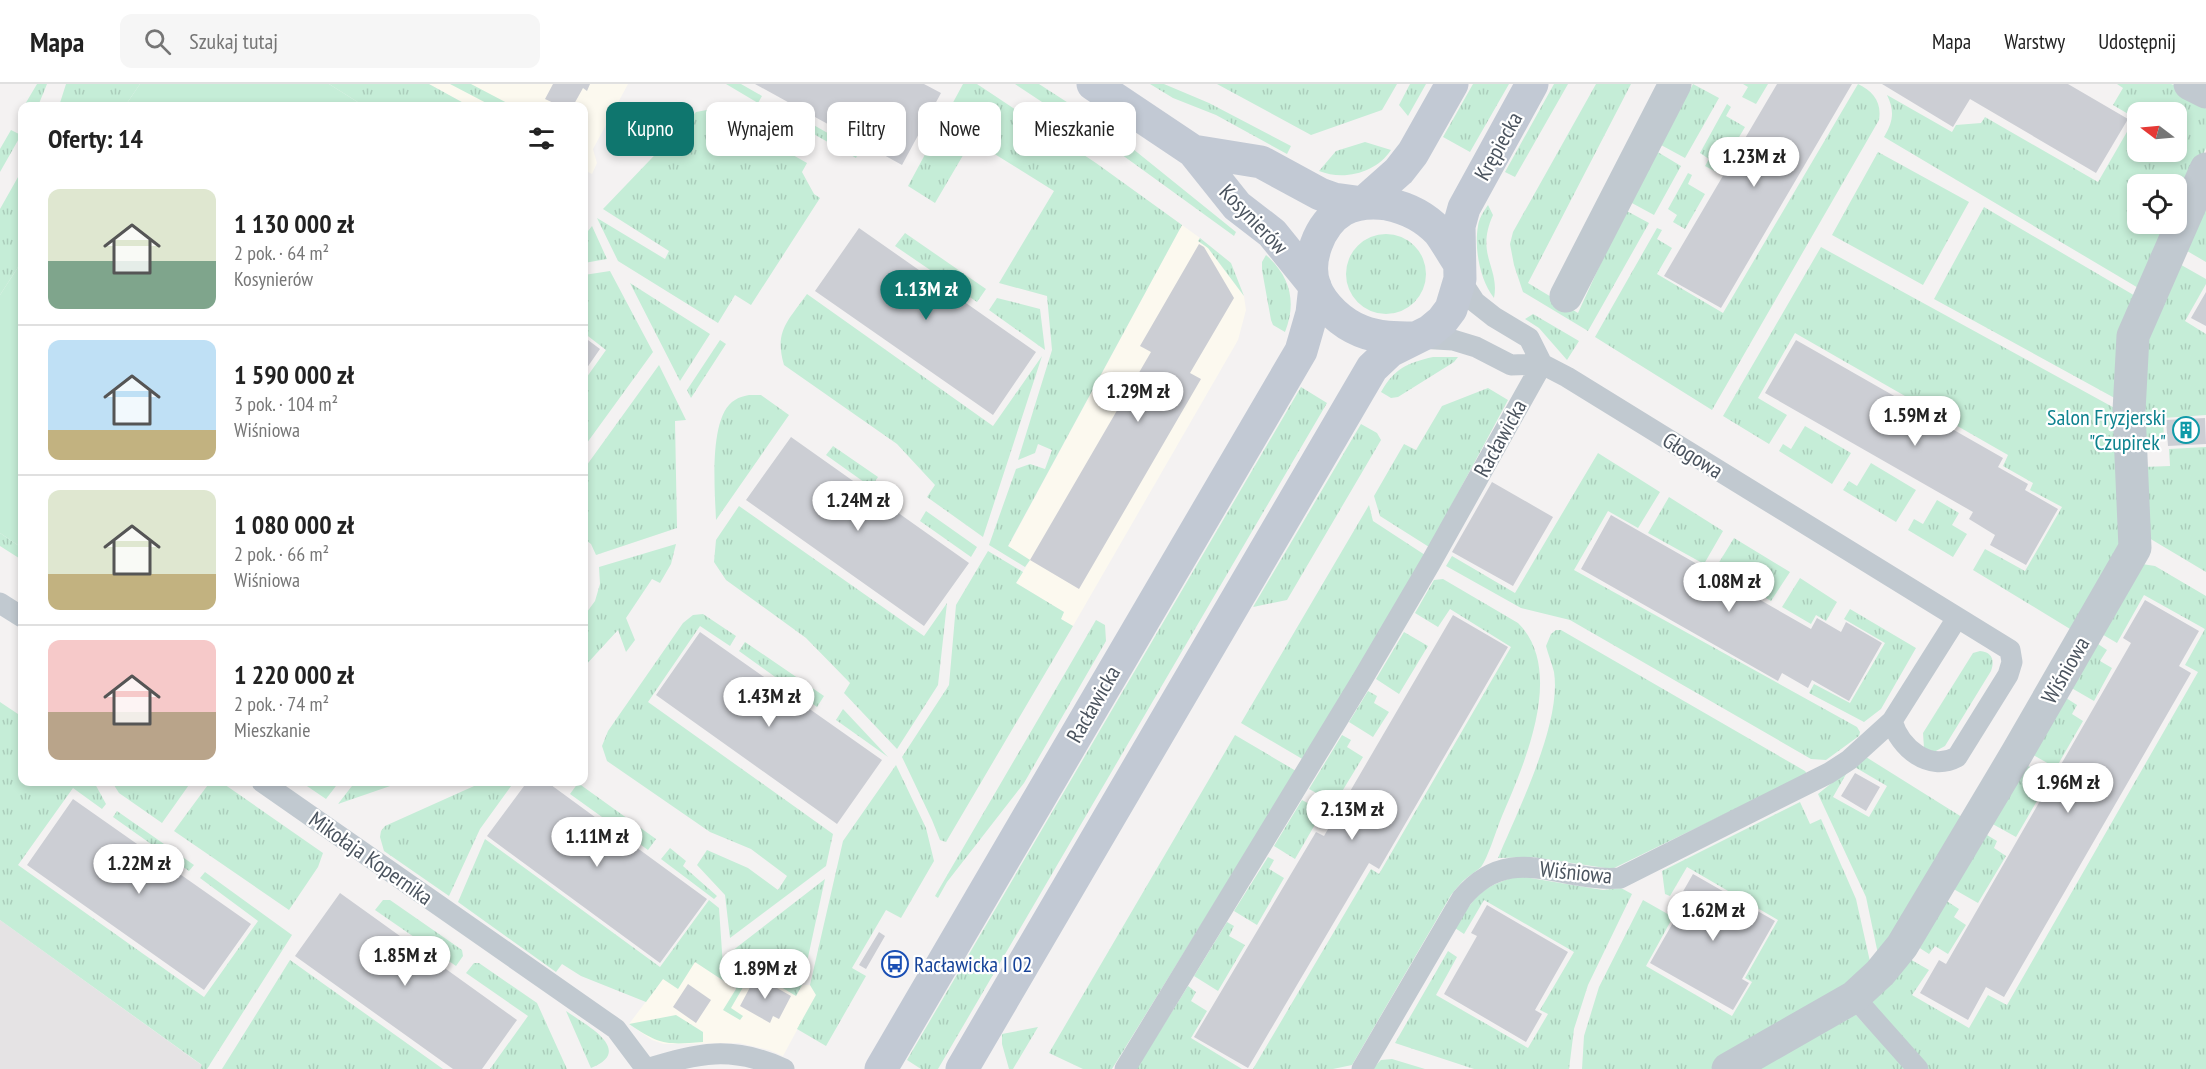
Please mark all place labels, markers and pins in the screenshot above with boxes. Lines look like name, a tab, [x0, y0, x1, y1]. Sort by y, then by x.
pin: 1.23M zł	[1692, 137, 1816, 188]
pin: 1.13M zł	[864, 270, 988, 321]
pin: 1.29M zł	[1076, 372, 1200, 423]
pin: 1.59M zł	[1853, 396, 1977, 447]
place label: Salon Fryzjerski "Czupirek"	[2047, 403, 2166, 456]
building icon: Salon Fryzjerski "Czupirek"	[2171, 415, 2201, 445]
pin: 1.24M zł	[796, 481, 920, 532]
pin: 1.08M zł	[1667, 562, 1791, 613]
pin: 1.43M zł	[707, 677, 831, 728]
pin: 1.96M zł	[2006, 763, 2130, 814]
pin: 2.13M zł	[1290, 790, 1414, 841]
pin: 1.11M zł	[535, 817, 659, 868]
pin: 1.22M zł	[77, 844, 201, 895]
pin: 1.62M zł	[1651, 891, 1775, 942]
pin: 1.85M zł	[343, 936, 467, 987]
pin: 1.89M zł	[703, 949, 827, 1000]
bus stop icon: Racławicka I 02	[880, 949, 910, 979]
place label: Racławicka I 02	[914, 950, 1032, 978]

